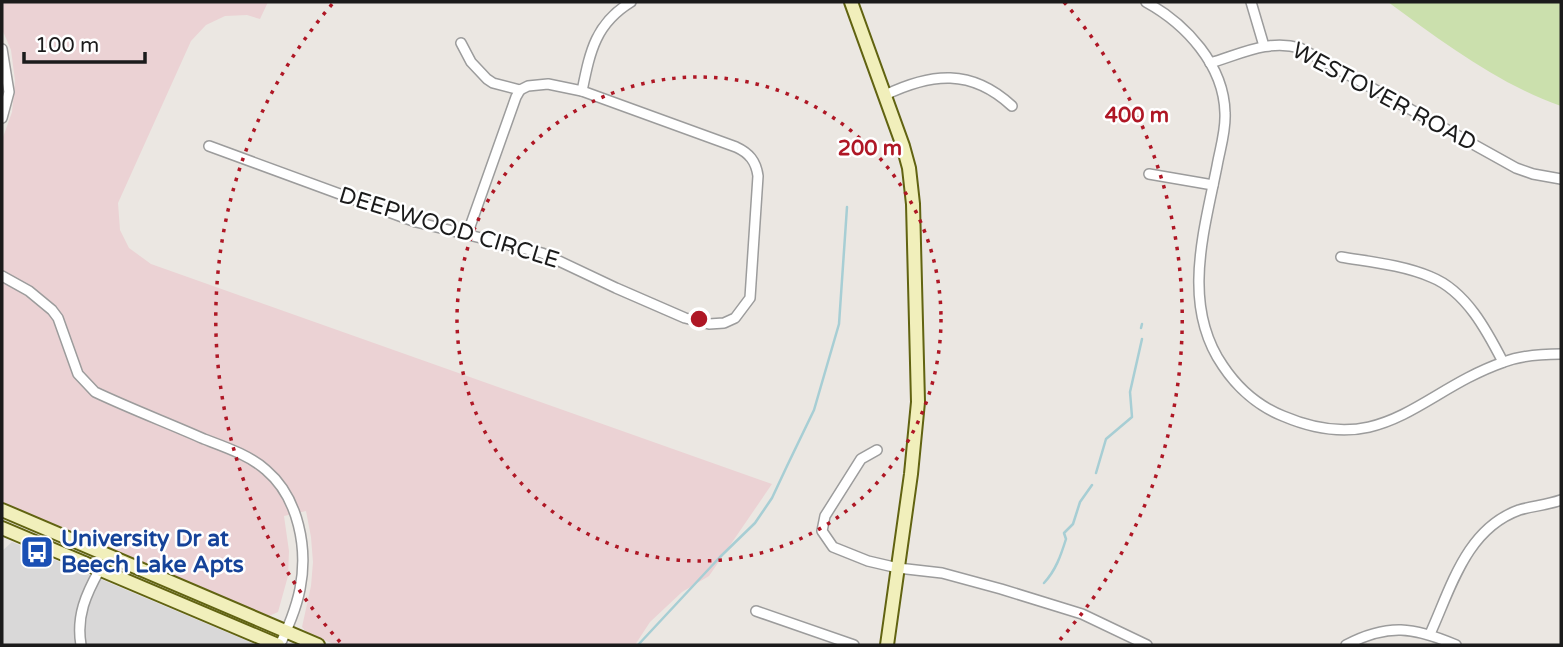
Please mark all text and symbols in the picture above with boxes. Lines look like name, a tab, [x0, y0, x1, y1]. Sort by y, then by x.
scale bar	[24, 21, 145, 65]
text: 100 m	[35, 33, 99, 58]
street label: WESTOVER ROAD	[1287, 36, 1481, 158]
text: 400 m	[1105, 103, 1169, 128]
text: 200 m	[838, 136, 902, 161]
street label: DEEPWOOD CIRCLE	[336, 181, 562, 275]
centre of rings	[687, 307, 711, 331]
place label: University Dr at Beech Lake Apts	[61, 525, 244, 579]
bus stop icon: University Dr at Beech Lake Apts	[18, 533, 56, 571]

